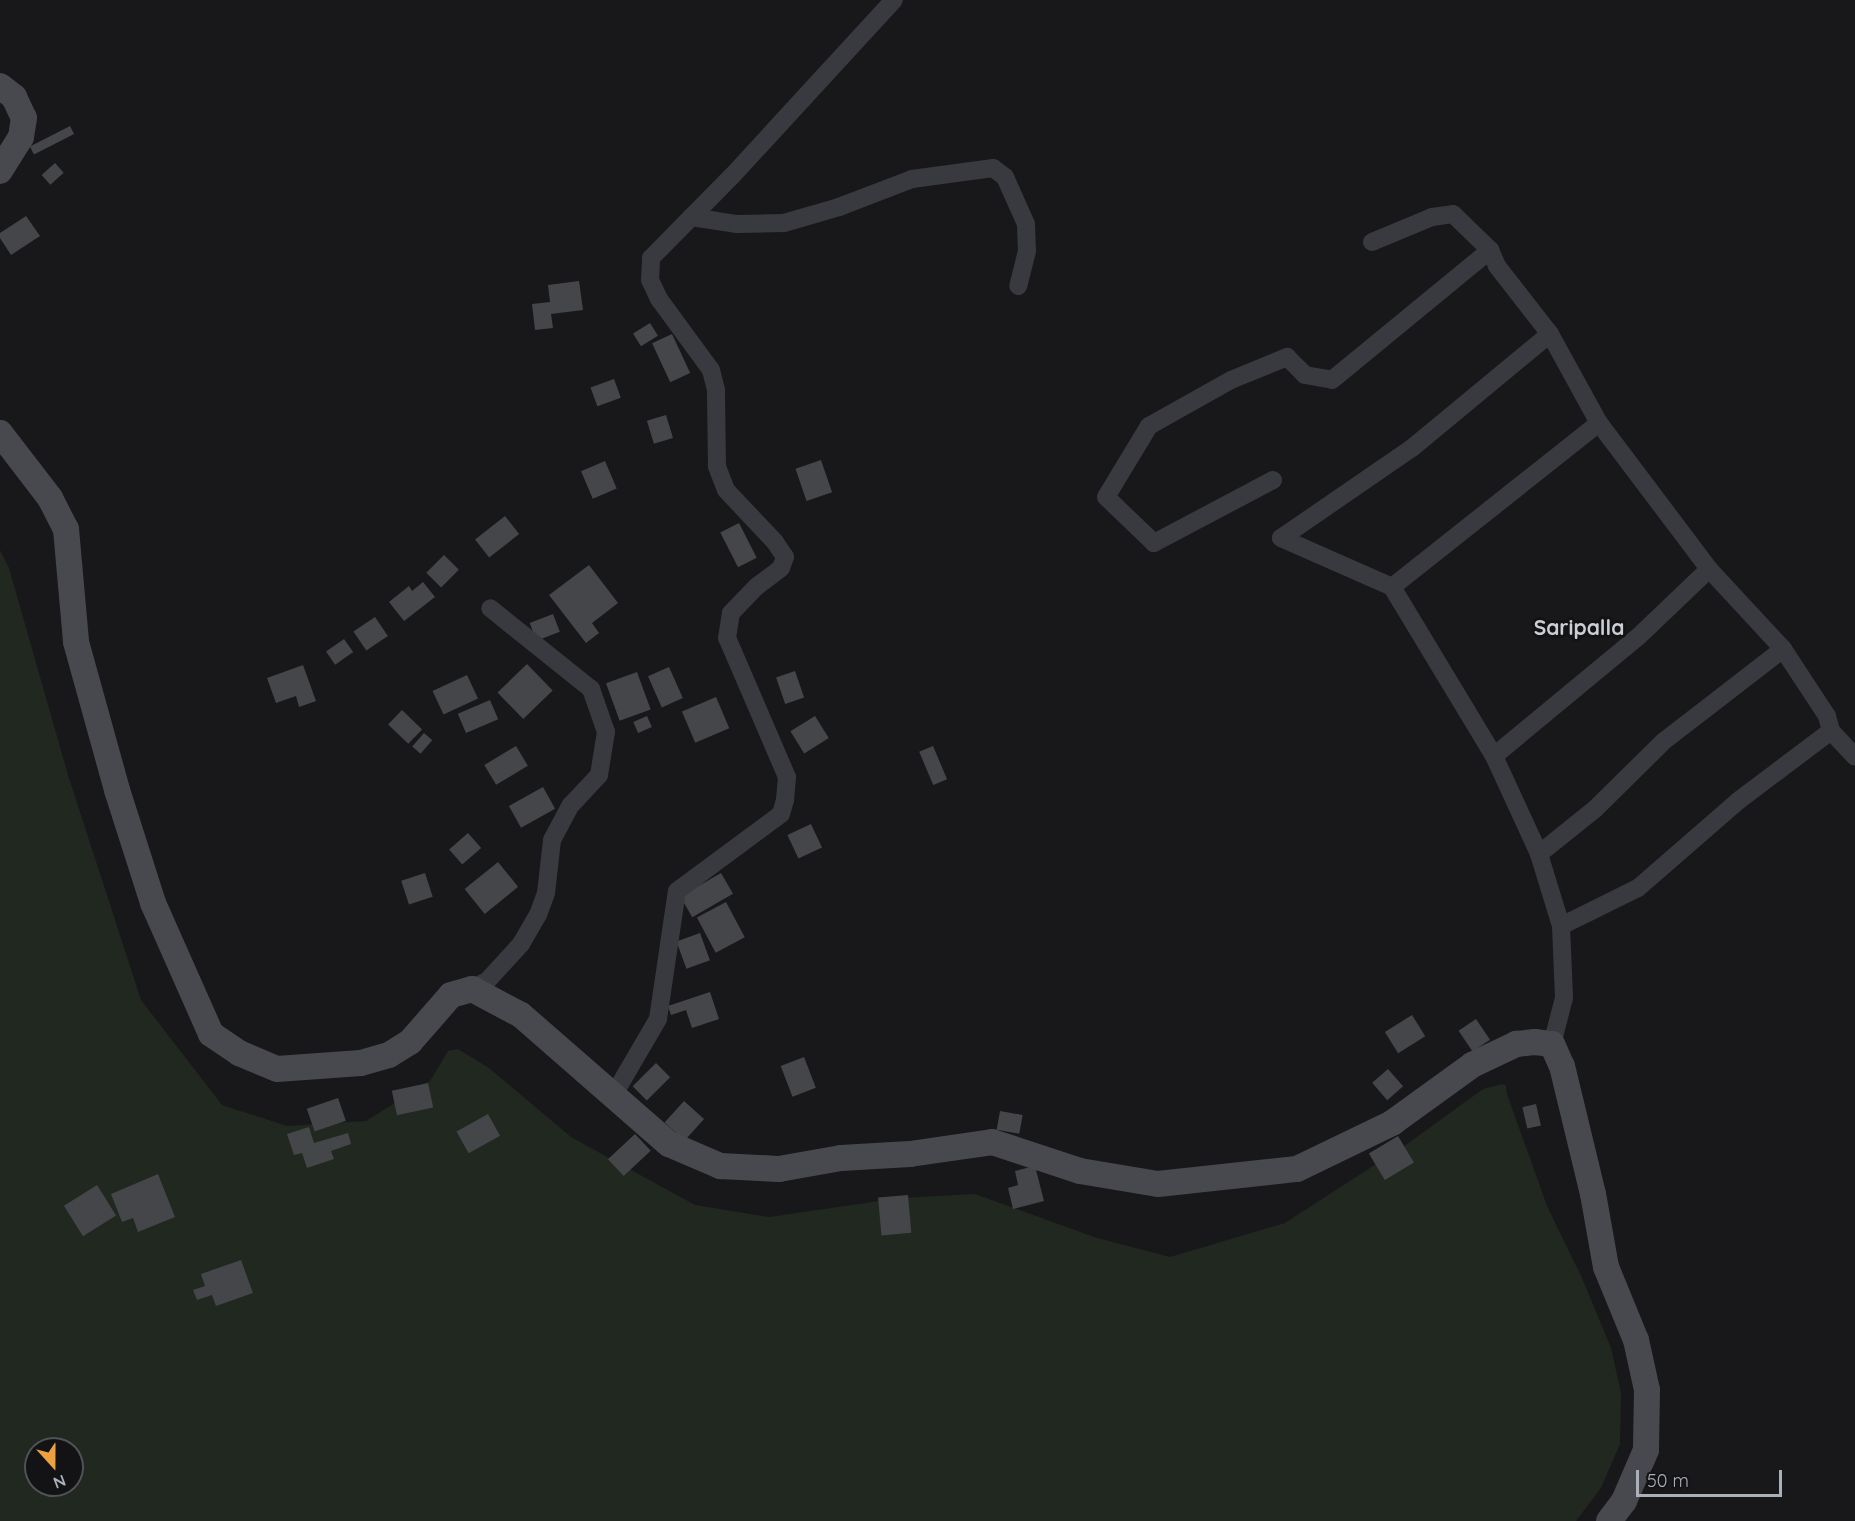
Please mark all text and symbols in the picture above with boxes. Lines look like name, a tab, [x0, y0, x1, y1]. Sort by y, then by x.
district label: Saripalla	[1534, 614, 1624, 640]
north arrow	[24, 1437, 84, 1497]
scale bar	[1639, 1458, 1784, 1496]
text: 50 m	[1647, 1469, 1689, 1492]
text: N	[51, 1470, 69, 1493]

